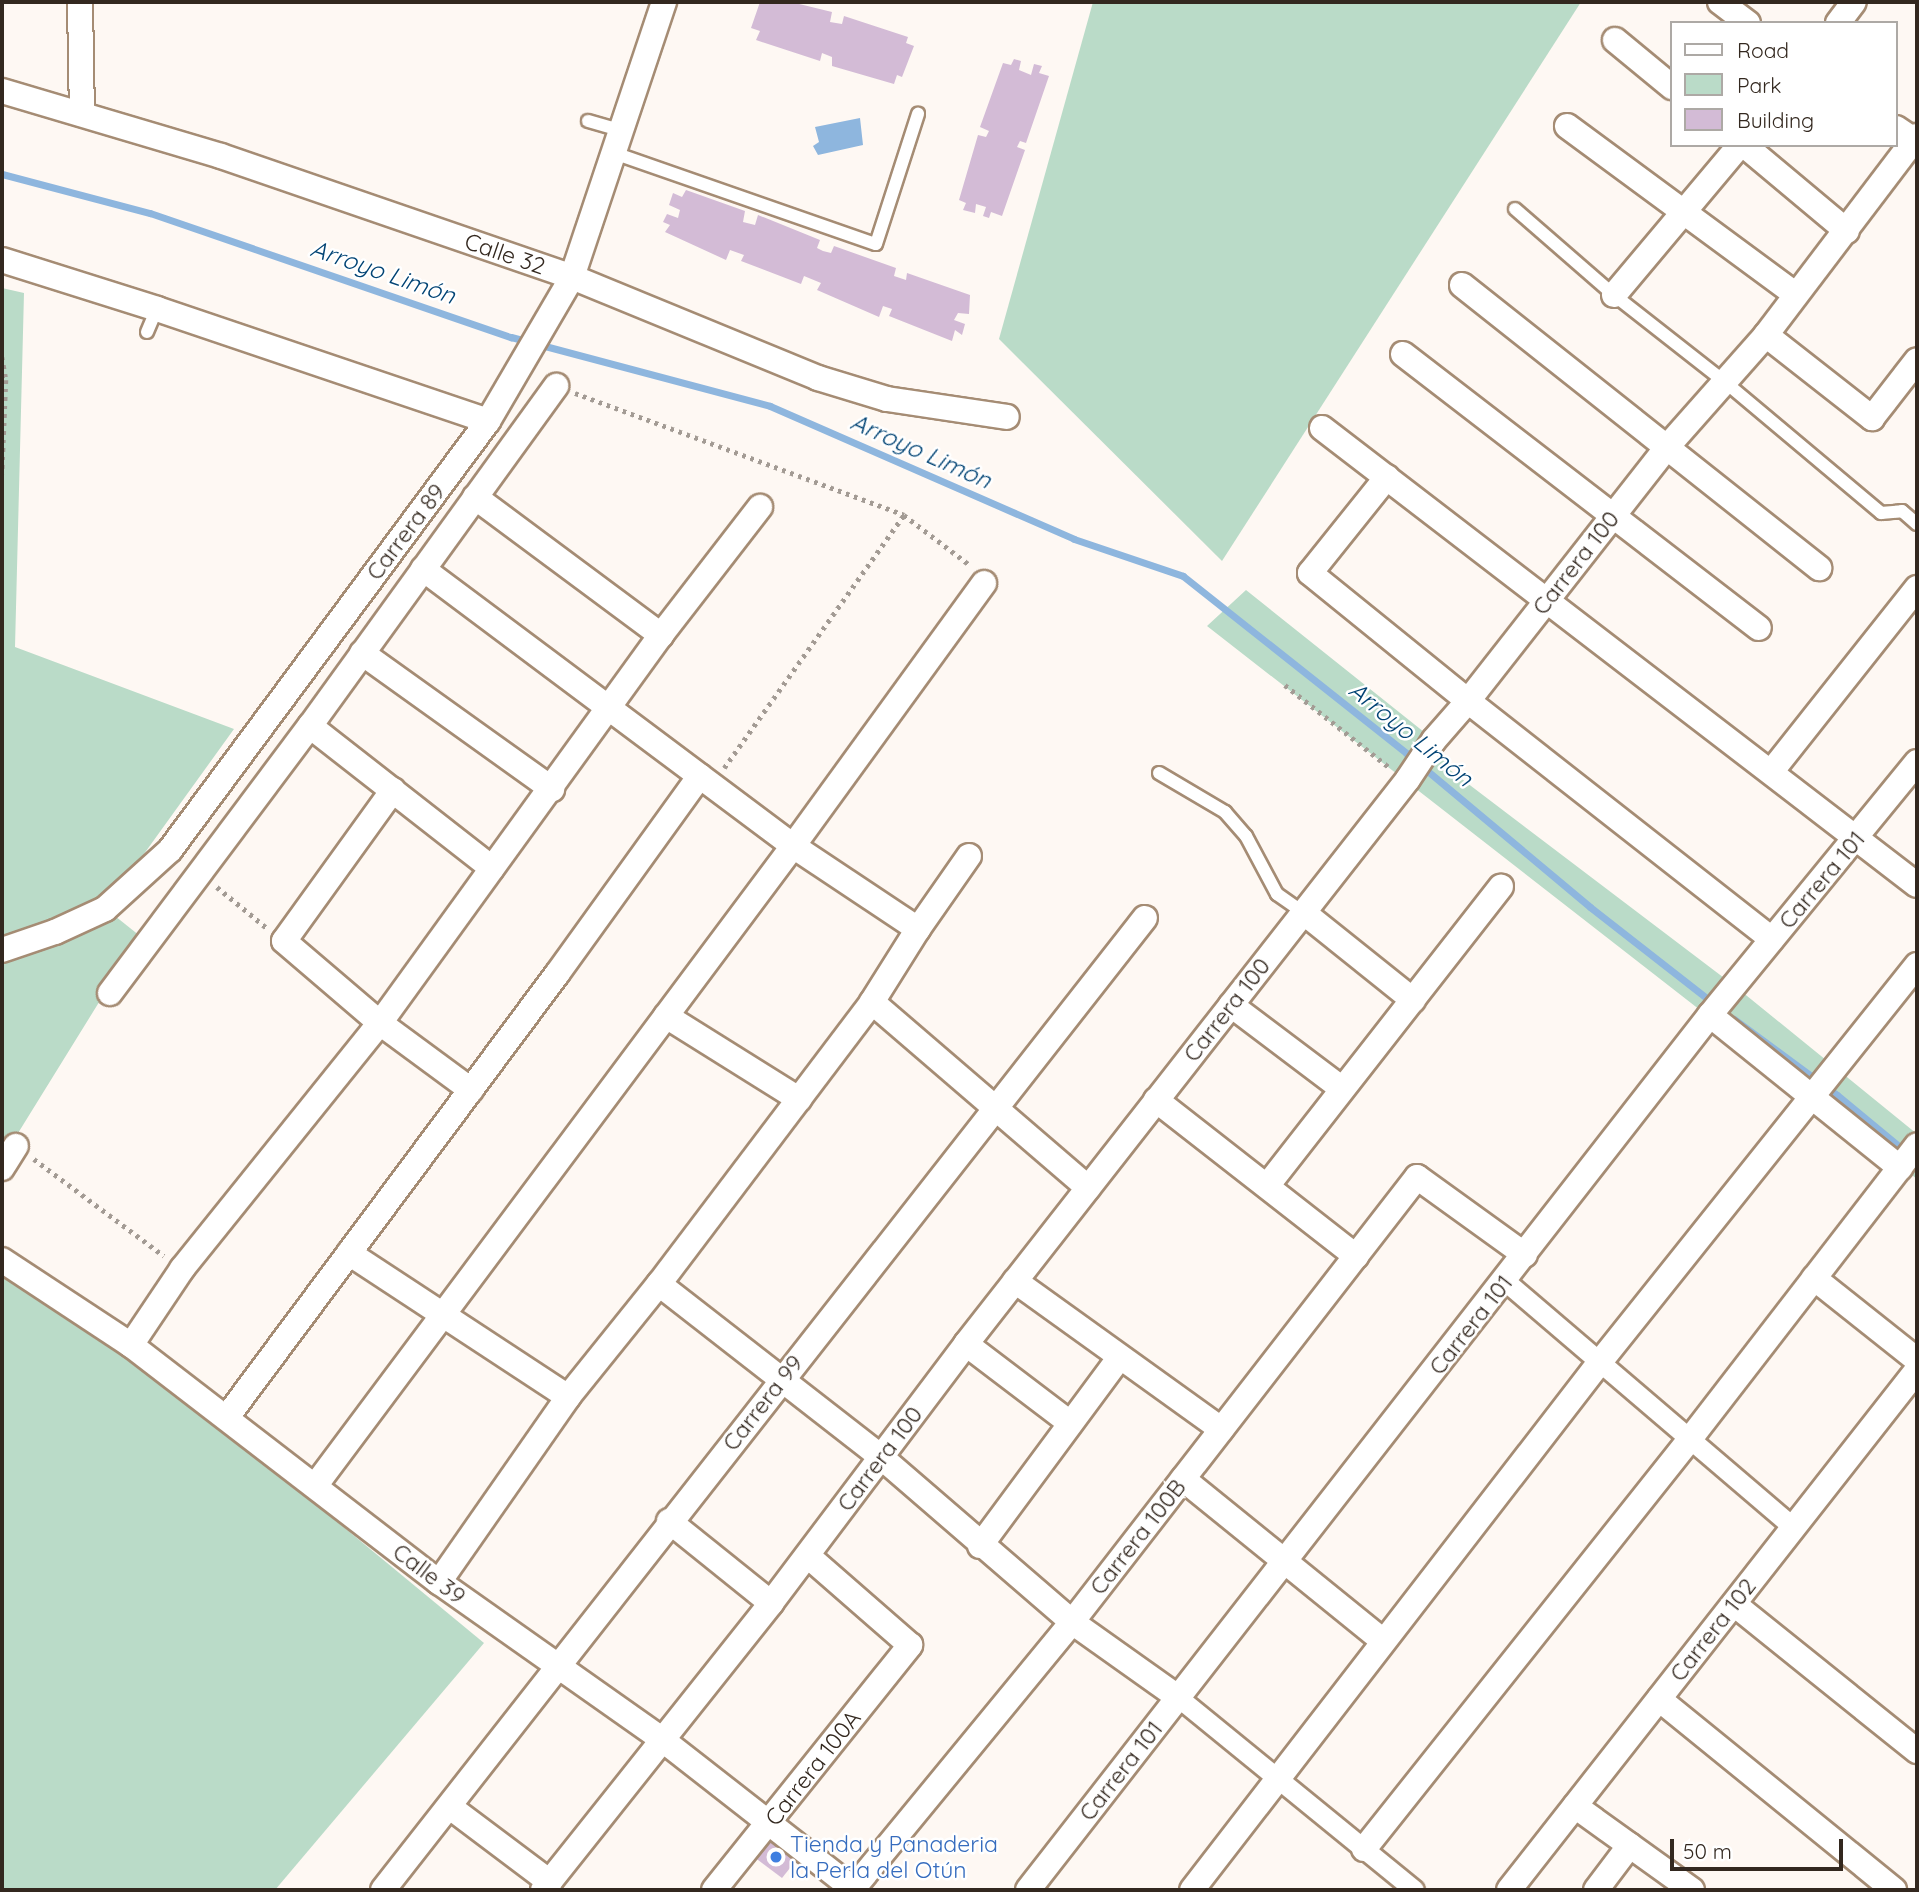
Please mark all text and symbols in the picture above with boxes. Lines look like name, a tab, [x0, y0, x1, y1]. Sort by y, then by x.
legend	[1671, 21, 1898, 147]
text: Road	[1737, 37, 1789, 63]
text: Park	[1737, 72, 1781, 98]
text: Building	[1737, 107, 1814, 133]
street label: Calle 32	[461, 227, 549, 281]
water label: Arroyo Limón	[307, 234, 459, 310]
water label: Arroyo Limón	[846, 407, 996, 495]
street label: Carrera 89	[361, 478, 451, 586]
street label: Carrera 100	[1527, 506, 1625, 620]
water label: Arroyo Limón	[1343, 675, 1479, 793]
street label: Carrera 101	[1773, 826, 1871, 934]
street label: Carrera 100	[1178, 953, 1276, 1067]
street label: Carrera 101	[1424, 1270, 1518, 1380]
street label: Carrera 99	[717, 1350, 809, 1456]
street label: Carrera 100	[832, 1401, 928, 1517]
street label: Carrera 100B	[1084, 1474, 1192, 1600]
street label: Calle 39	[387, 1538, 471, 1610]
street label: Carrera 102	[1664, 1573, 1762, 1687]
street label: Carrera 100A	[759, 1705, 867, 1831]
street label: Carrera 101	[1074, 1716, 1168, 1826]
scale bar	[1674, 1826, 1847, 1870]
place label: Tienda y Panaderia la Perla del Otún	[790, 1830, 998, 1884]
text: 50 m	[1683, 1838, 1732, 1864]
marker: Tienda y Panaderia la Perla del Otún	[768, 1849, 784, 1865]

